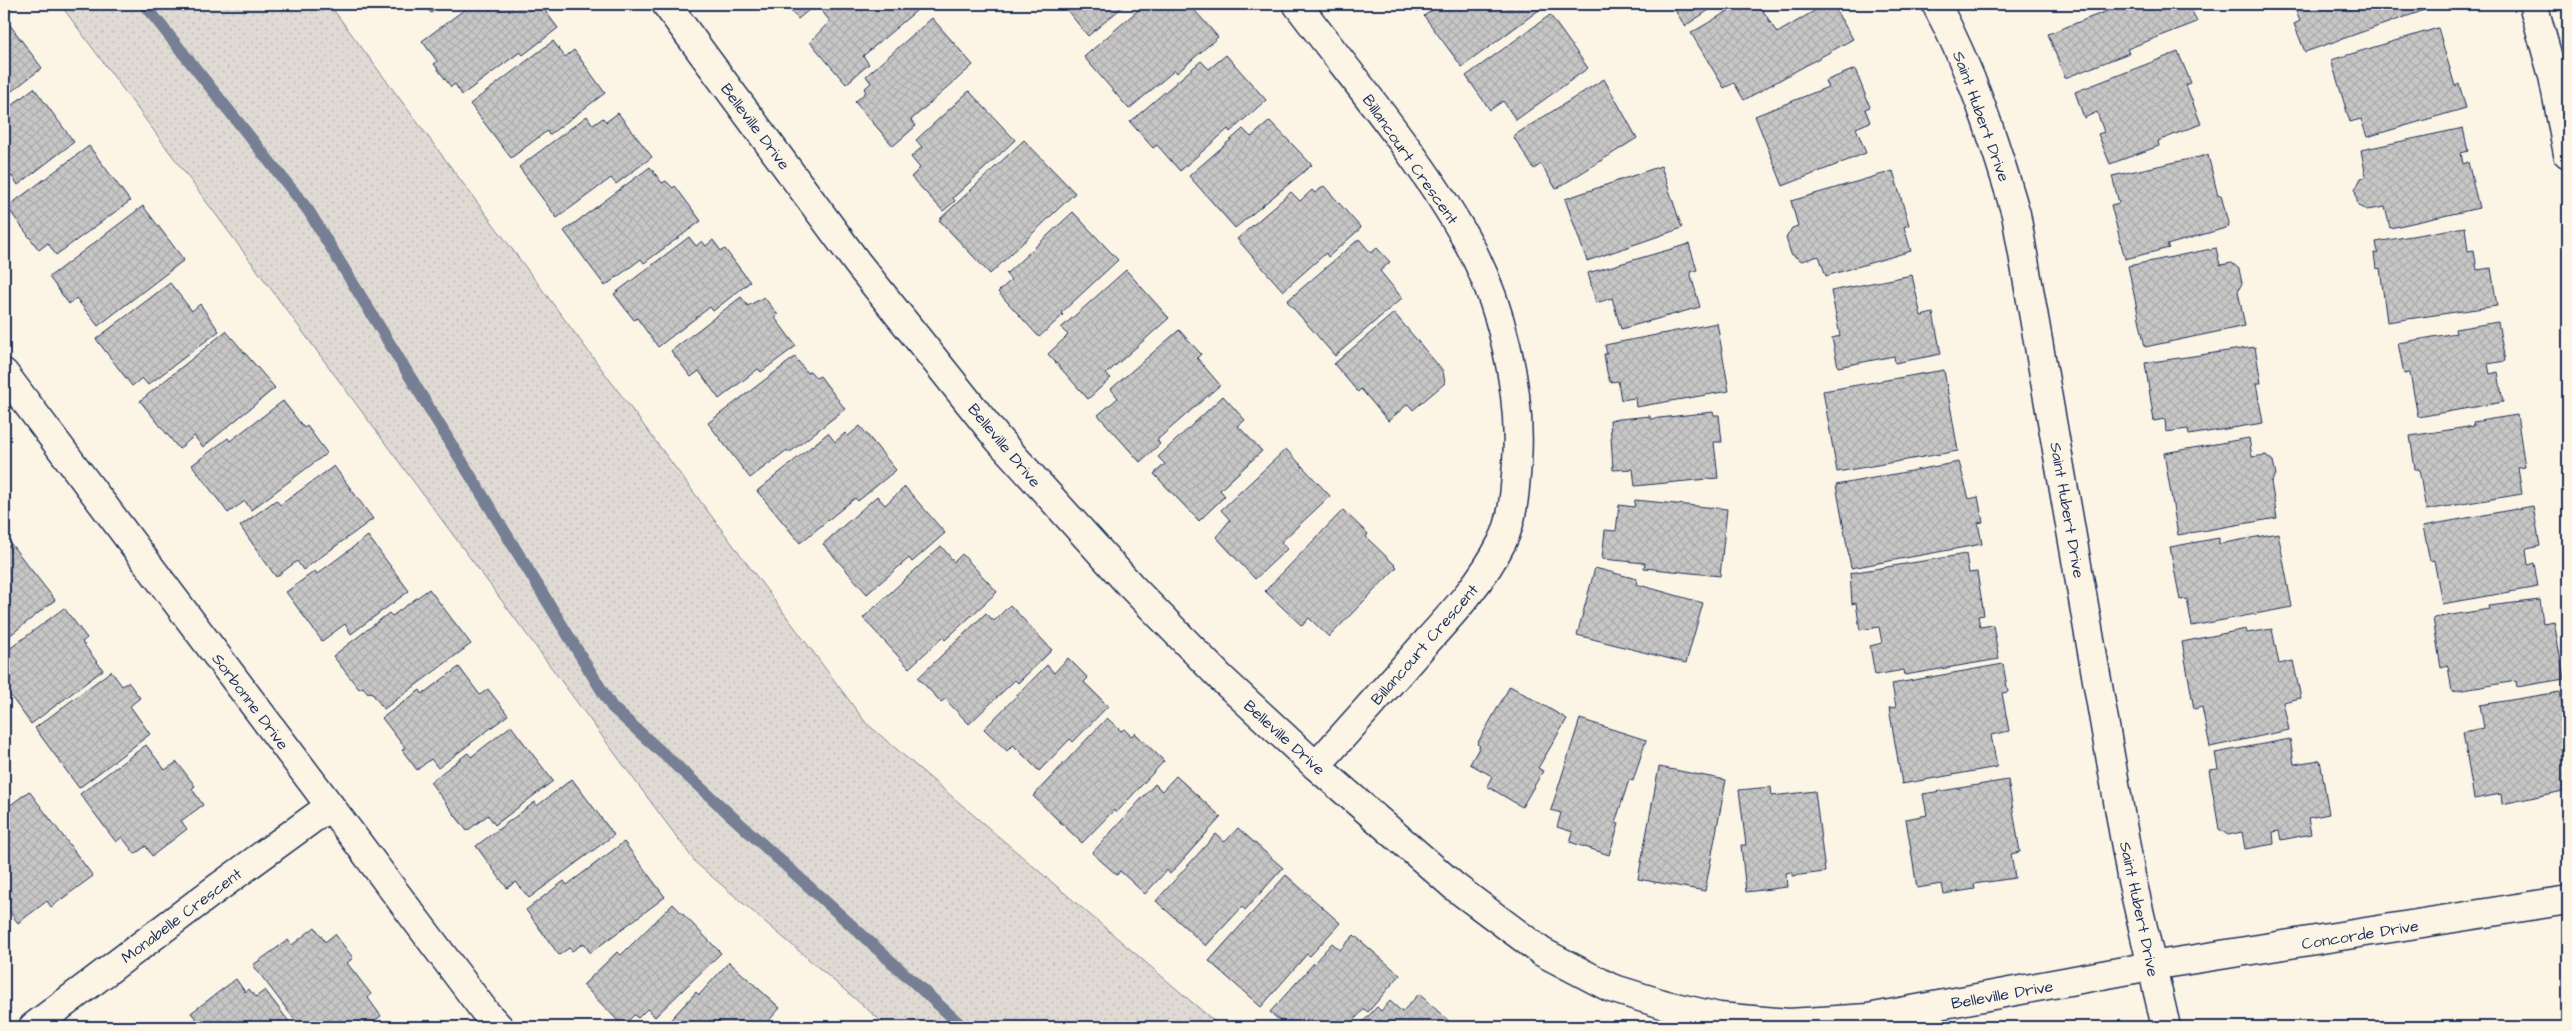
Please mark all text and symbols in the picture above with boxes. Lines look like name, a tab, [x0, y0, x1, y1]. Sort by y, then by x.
street label: Saint Hubert Drive	[1947, 48, 2015, 185]
street label: Belleville Drive	[715, 79, 795, 175]
street label: Billancourt Crescent	[1357, 90, 1464, 229]
street label: Belleville Drive	[963, 399, 1046, 492]
street label: Saint Hubert Drive	[2044, 441, 2090, 580]
street label: Billancourt Crescent	[1366, 579, 1484, 710]
street label: Sorbonne Drive	[207, 649, 294, 755]
street label: Belleville Drive	[1239, 695, 1330, 781]
street label: Saint Hubert Drive	[2114, 840, 2164, 979]
street label: Monabelle Crescent	[117, 863, 247, 969]
street label: Concorde Drive	[2300, 915, 2421, 955]
street label: Belleville Drive	[1949, 975, 2055, 1015]

